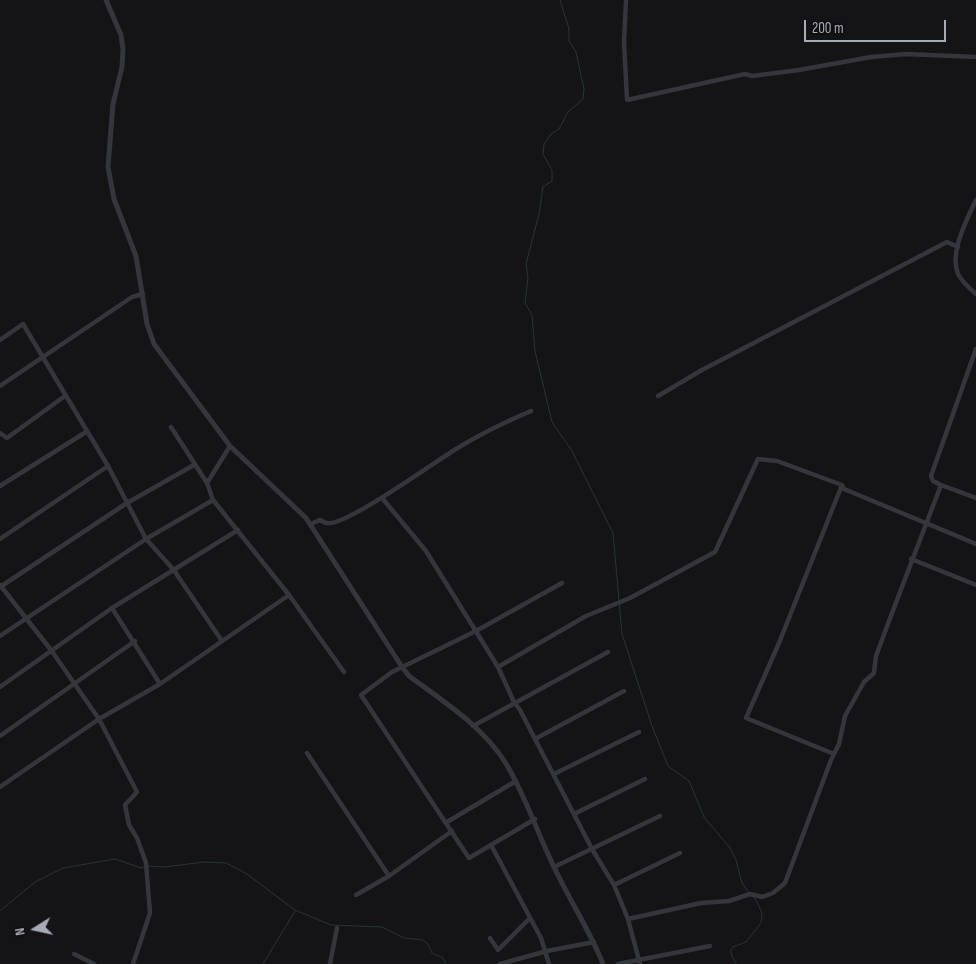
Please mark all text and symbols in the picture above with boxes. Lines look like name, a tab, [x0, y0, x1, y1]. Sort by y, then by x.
scale bar	[806, 10, 948, 42]
text: 200 m	[812, 19, 844, 38]
north arrow	[10, 904, 60, 954]
text: N	[11, 927, 29, 937]

